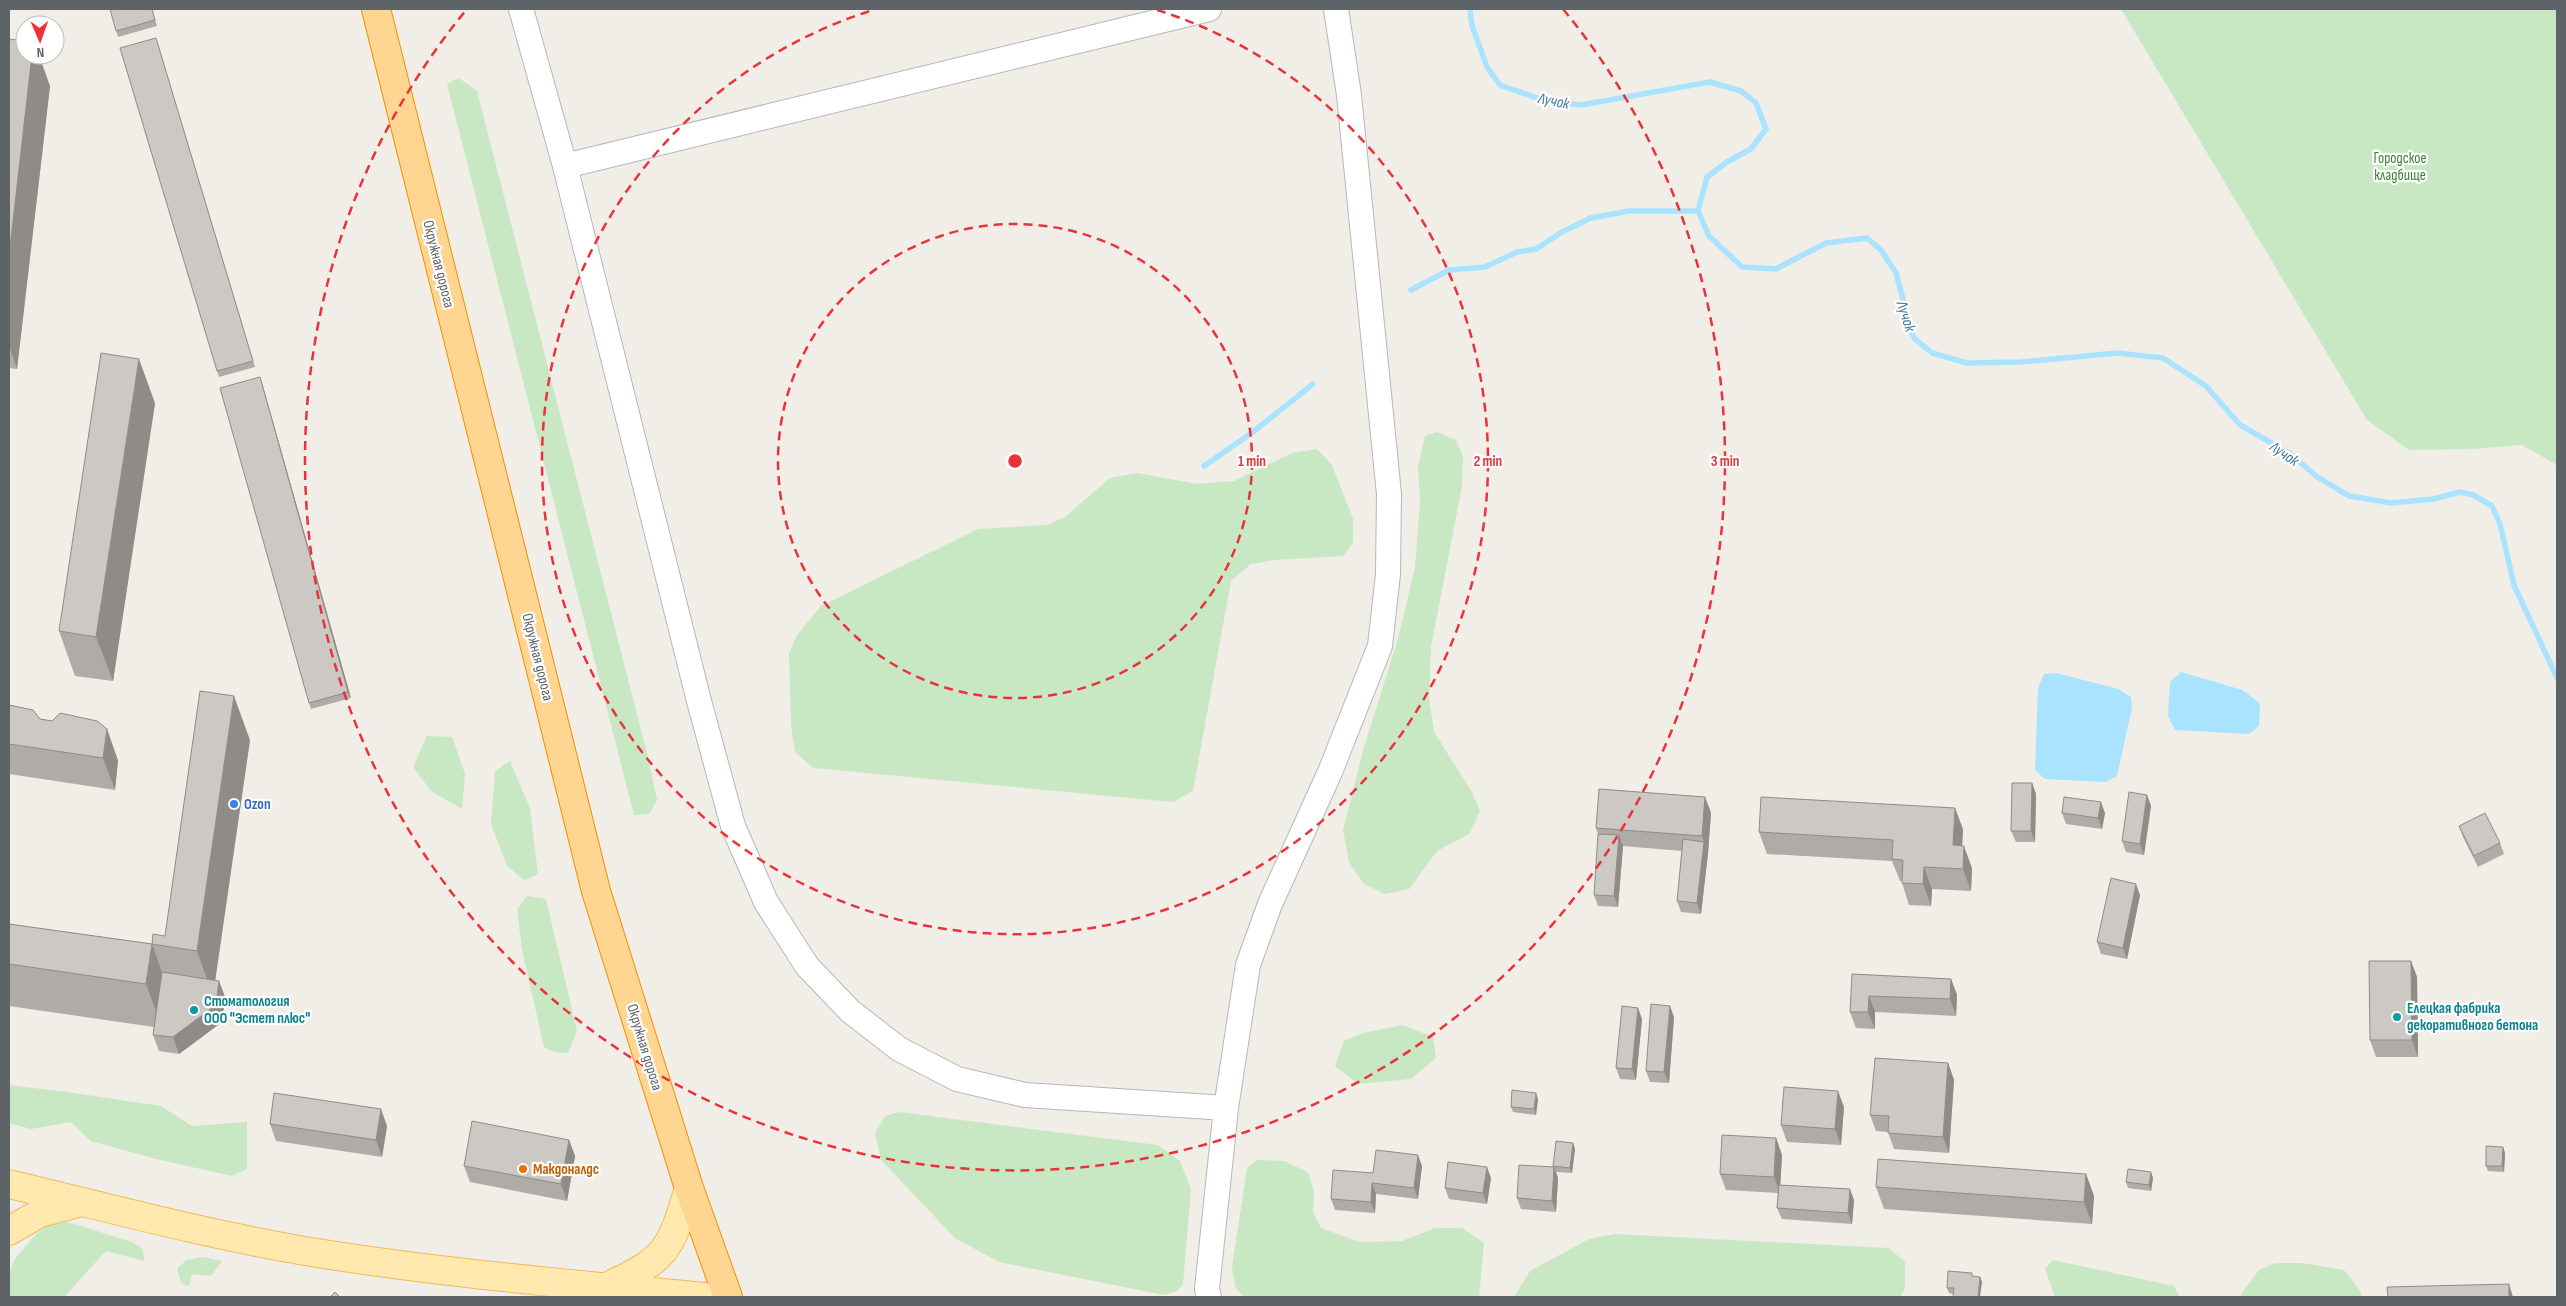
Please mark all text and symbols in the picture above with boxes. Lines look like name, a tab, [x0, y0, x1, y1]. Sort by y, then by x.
north arrow	[15, 15, 65, 65]
text: N	[36, 44, 44, 61]
water label: Лучок	[1536, 89, 1572, 114]
park label: Городское кладбище	[2373, 149, 2427, 185]
street label: Окружная дорога	[418, 218, 459, 310]
water label: Лучок	[1891, 298, 1920, 335]
water label: Лучок	[2265, 437, 2303, 471]
centre of rings	[1006, 452, 1024, 470]
text: 1 min	[1238, 452, 1266, 471]
text: 2 min	[1474, 452, 1502, 471]
text: 3 min	[1711, 452, 1739, 471]
street label: Окружная дорога	[517, 611, 558, 703]
place label: Ozon	[244, 795, 271, 814]
marker: Ozon	[228, 798, 240, 810]
place label: Стоматология ООО "Эстет плюс"	[204, 992, 310, 1028]
place label: Елецкая фабрика декоративного бетона	[2407, 999, 2538, 1035]
street label: Окружная дорога	[622, 1002, 667, 1093]
marker: Стоматология ООО "Эстет плюс"	[188, 1004, 200, 1016]
marker: Елецкая фабрика декоративного бетона	[2391, 1011, 2403, 1023]
place label: Макдоналдс	[533, 1160, 599, 1179]
marker: Макдоналдс	[517, 1163, 529, 1175]

